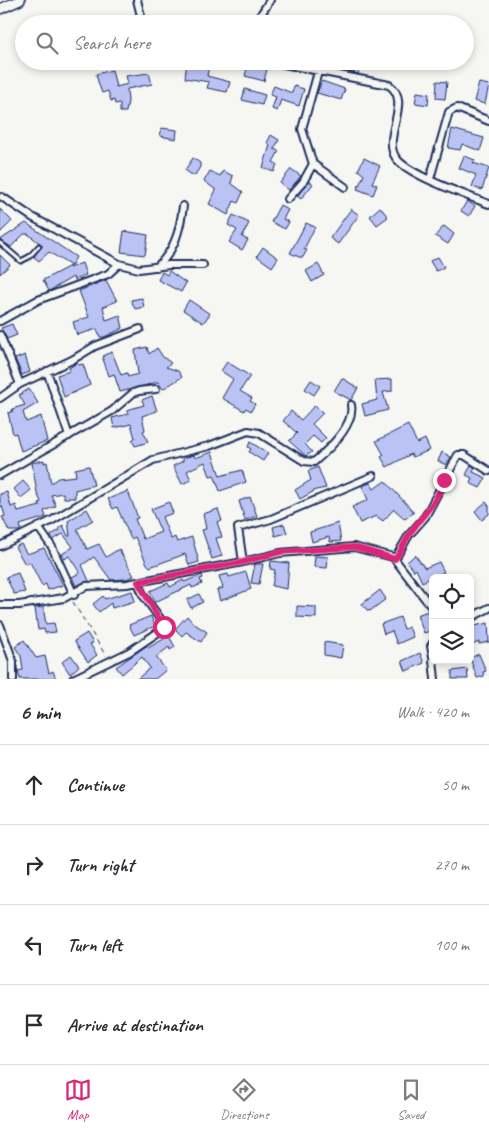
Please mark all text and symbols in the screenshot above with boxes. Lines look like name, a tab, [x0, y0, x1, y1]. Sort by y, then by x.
search box	[15, 15, 474, 70]
icon: search	[33, 29, 61, 57]
text: Search here	[73, 31, 150, 55]
route end	[433, 469, 456, 492]
map controls	[429, 574, 474, 664]
button: locate	[429, 574, 474, 619]
route start	[153, 616, 176, 639]
button: layers	[429, 619, 474, 664]
text: 6 min	[20, 699, 61, 725]
text: Walk · 420 m	[397, 702, 469, 722]
icon: ahead	[20, 771, 48, 799]
text: Continue	[67, 773, 124, 797]
text: 50 m	[442, 775, 469, 795]
icon: right	[20, 851, 48, 879]
text: Turn right	[67, 853, 134, 877]
text: 270 m	[435, 855, 469, 875]
icon: left	[20, 931, 48, 959]
text: Turn left	[67, 933, 122, 957]
text: 100 m	[435, 935, 469, 955]
icon: arrive	[20, 1011, 48, 1039]
text: Arrive at destination	[67, 1013, 203, 1037]
tab: Map	[64, 1076, 92, 1123]
tab: Directions	[220, 1076, 269, 1123]
tab: Saved	[397, 1076, 425, 1123]

